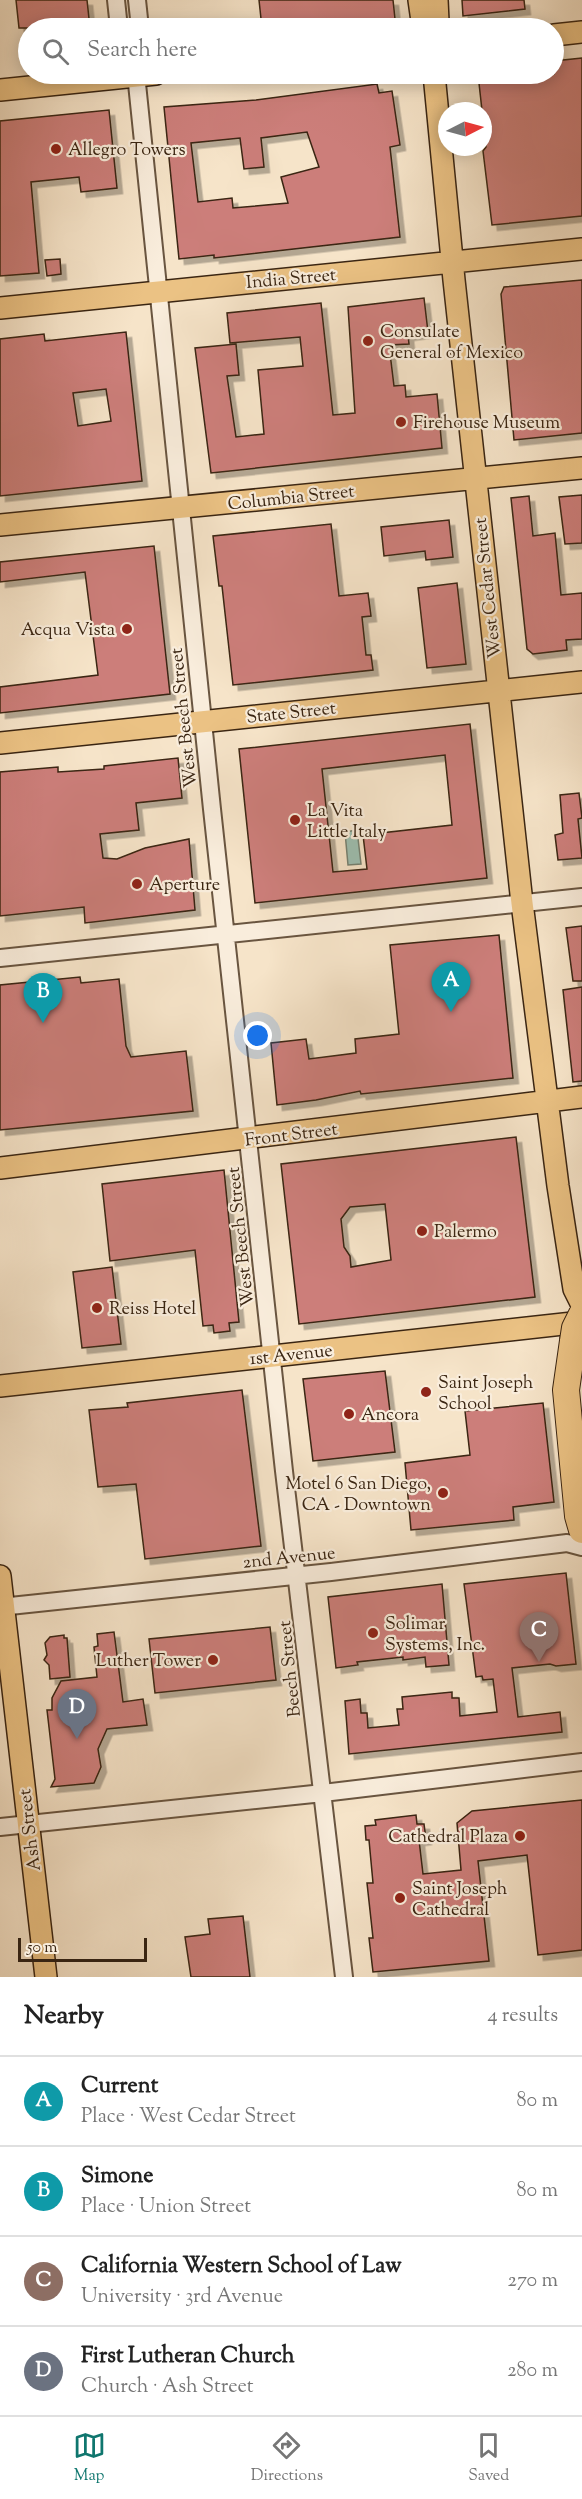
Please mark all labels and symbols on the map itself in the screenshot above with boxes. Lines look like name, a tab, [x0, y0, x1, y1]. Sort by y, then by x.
north arrow	[438, 102, 492, 156]
place label: Allegro Towers	[68, 138, 186, 164]
marker: Allegro Towers	[49, 142, 63, 156]
street label: India Street	[245, 263, 337, 297]
place label: Consulate General of Mexico	[380, 320, 523, 367]
marker: Consulate General of Mexico	[361, 334, 375, 348]
place label: Firehouse Museum	[413, 411, 560, 437]
marker: Firehouse Museum	[394, 415, 408, 429]
street label: Columbia Street	[227, 479, 356, 519]
street label: West Cedar Street	[469, 516, 509, 659]
place label: Acqua Vista	[21, 618, 115, 644]
marker: Acqua Vista	[120, 622, 134, 636]
street label: West Beech Street	[165, 646, 205, 789]
street label: State Street	[245, 696, 337, 732]
place label: La Vita Little Italy	[307, 799, 386, 846]
marker: La Vita Little Italy	[288, 813, 302, 827]
place label: Aperture	[149, 873, 220, 899]
marker: Aperture	[130, 877, 144, 891]
pin: A	[432, 962, 470, 1012]
pin: B	[24, 974, 63, 1023]
your location	[243, 1021, 272, 1050]
street label: Front Street	[243, 1117, 339, 1155]
street label: West Beech Street	[222, 1165, 262, 1308]
place label: Palermo	[434, 1220, 497, 1246]
marker: Palermo	[415, 1224, 429, 1238]
place label: Reiss Hotel	[109, 1297, 196, 1323]
marker: Reiss Hotel	[90, 1301, 104, 1315]
street label: 1st Avenue	[248, 1339, 334, 1373]
place label: Saint Joseph School	[438, 1371, 534, 1418]
marker: Saint Joseph School	[419, 1385, 433, 1399]
place label: Ancora	[361, 1403, 419, 1429]
marker: Ancora	[342, 1407, 356, 1421]
place label: Motel 6 San Diego, CA - Downtown	[285, 1472, 431, 1519]
marker: Motel 6 San Diego, CA - Downtown	[436, 1486, 450, 1500]
street label: 2nd Avenue	[242, 1541, 337, 1577]
place label: Solimar Systems, Inc.	[385, 1612, 485, 1659]
pin: C	[520, 1612, 558, 1662]
street label: Beech Street	[273, 1619, 309, 1718]
marker: Solimar Systems, Inc.	[366, 1626, 380, 1640]
place label: Luther Tower	[96, 1649, 201, 1675]
marker: Luther Tower	[206, 1653, 220, 1667]
pin: D	[58, 1690, 97, 1739]
street label: Ash Street	[13, 1787, 49, 1872]
place label: Cathedral Plaza	[388, 1825, 508, 1851]
marker: Cathedral Plaza	[513, 1829, 527, 1843]
place label: Saint Joseph Cathedral	[412, 1877, 508, 1924]
marker: Saint Joseph Cathedral	[393, 1891, 407, 1905]
scale bar	[18, 1935, 147, 1962]

